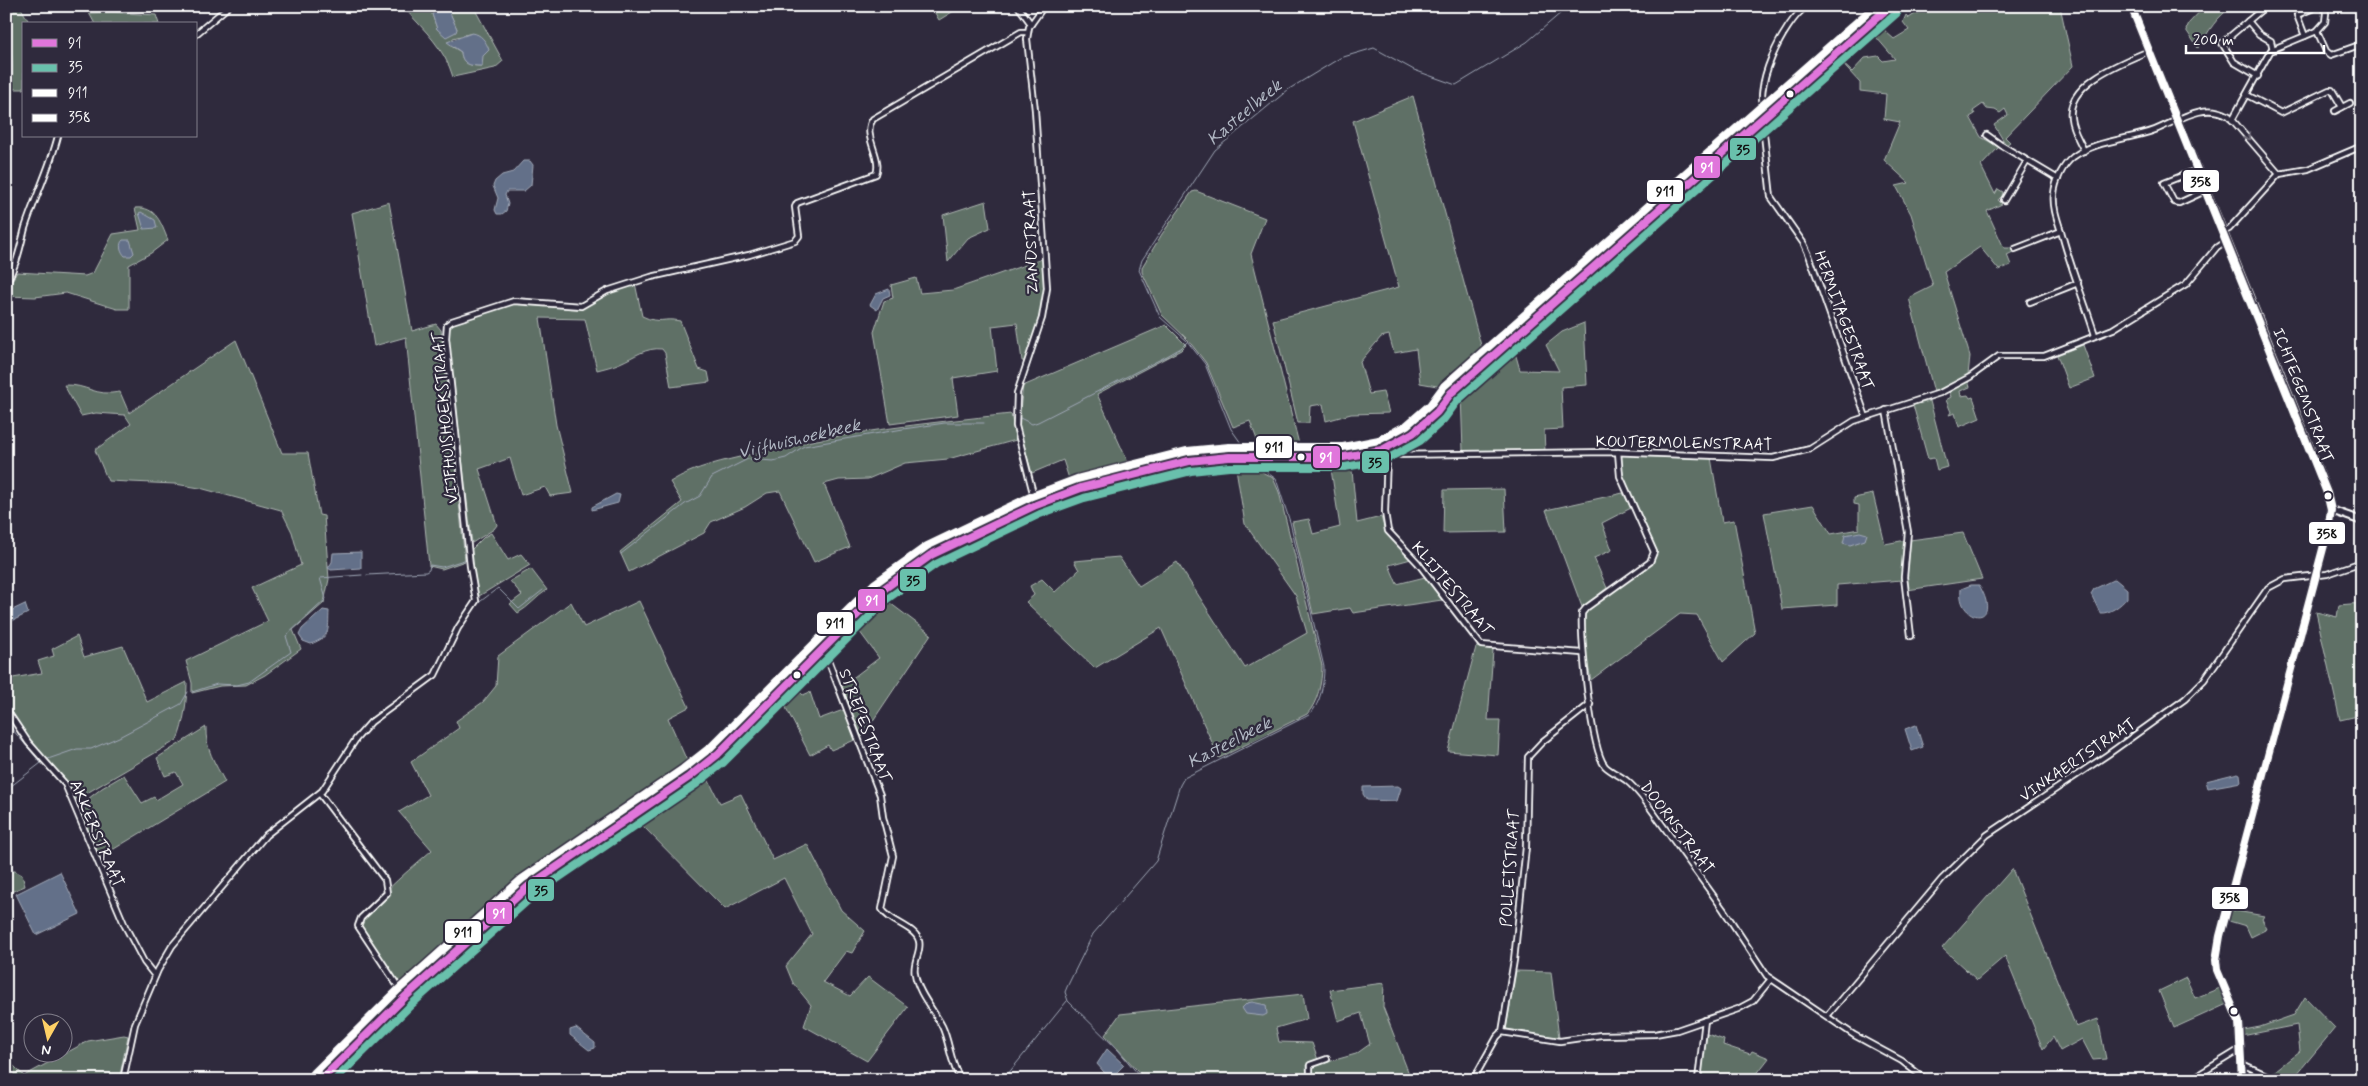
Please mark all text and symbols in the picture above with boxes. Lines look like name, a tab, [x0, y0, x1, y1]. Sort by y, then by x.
legend	[22, 22, 198, 138]
scale bar	[2186, 22, 2323, 54]
text: 200 m	[2193, 31, 2234, 51]
text: 91	[68, 34, 82, 54]
text: 35	[68, 58, 83, 78]
water label: Kasteelbeek	[1202, 74, 1288, 151]
text: 911	[68, 84, 88, 104]
unlabelled marker	[1785, 89, 1795, 99]
text: 358	[68, 108, 91, 128]
one-way arrow	[2242, 132, 2251, 141]
line badge: 35	[1729, 137, 1757, 161]
text: 35	[1736, 141, 1750, 159]
line badge: 91	[1693, 155, 1721, 179]
text: 91	[1701, 159, 1713, 177]
line badge: 358	[2182, 169, 2220, 193]
text: 358	[2190, 173, 2212, 191]
line badge: 911	[1646, 179, 1684, 203]
text: 911	[1656, 183, 1674, 201]
street label: ZANDSTRAAT	[1019, 189, 1044, 295]
street label: HERMITAGESTRAAT	[1809, 248, 1879, 393]
street label: ICHTEGEMSTRAAT	[2267, 325, 2338, 466]
street label: VIJFHUISHOEKSTRAAT	[427, 330, 463, 504]
water label: Vijfhuishoekbeek	[736, 413, 864, 465]
street label: KOUTERMOLENSTRAAT	[1595, 431, 1773, 456]
line badge: 911	[1255, 435, 1293, 459]
text: 911	[1265, 439, 1283, 457]
line badge: 91	[1312, 445, 1341, 469]
text: 91	[1320, 449, 1332, 467]
line badge: 35	[1361, 450, 1390, 474]
unlabelled marker	[1296, 452, 1306, 462]
text: 35	[1368, 454, 1382, 472]
unlabelled marker	[2323, 491, 2333, 501]
line badge: 358	[2308, 521, 2346, 545]
text: 358	[2316, 525, 2338, 543]
street label: KLIJTESTRAAT	[1406, 538, 1498, 641]
line badge: 35	[899, 568, 927, 592]
text: 35	[906, 572, 920, 590]
line badge: 91	[857, 588, 886, 612]
text: 91	[866, 592, 878, 610]
line badge: 911	[816, 611, 854, 635]
text: 911	[826, 615, 844, 633]
street label: STREPESTRAAT	[833, 666, 896, 786]
unlabelled marker	[792, 670, 802, 680]
water label: Kasteelbeek	[1183, 711, 1276, 774]
street label: VINKAERTSTRAAT	[2016, 713, 2140, 807]
street label: AKKERSTRAAT	[65, 777, 129, 890]
street label: DOORNSTRAAT	[1635, 777, 1719, 879]
street label: POLLETSTRAAT	[1496, 808, 1525, 928]
line badge: 35	[527, 878, 555, 902]
text: 35	[534, 882, 548, 900]
line badge: 358	[2211, 886, 2249, 910]
text: 358	[2219, 889, 2241, 907]
line badge: 91	[485, 901, 513, 925]
text: 91	[493, 905, 505, 923]
line badge: 911	[444, 920, 482, 944]
text: 911	[454, 924, 472, 942]
unlabelled marker	[2229, 1006, 2239, 1016]
north arrow	[22, 1014, 72, 1064]
text: N	[40, 1040, 52, 1059]

